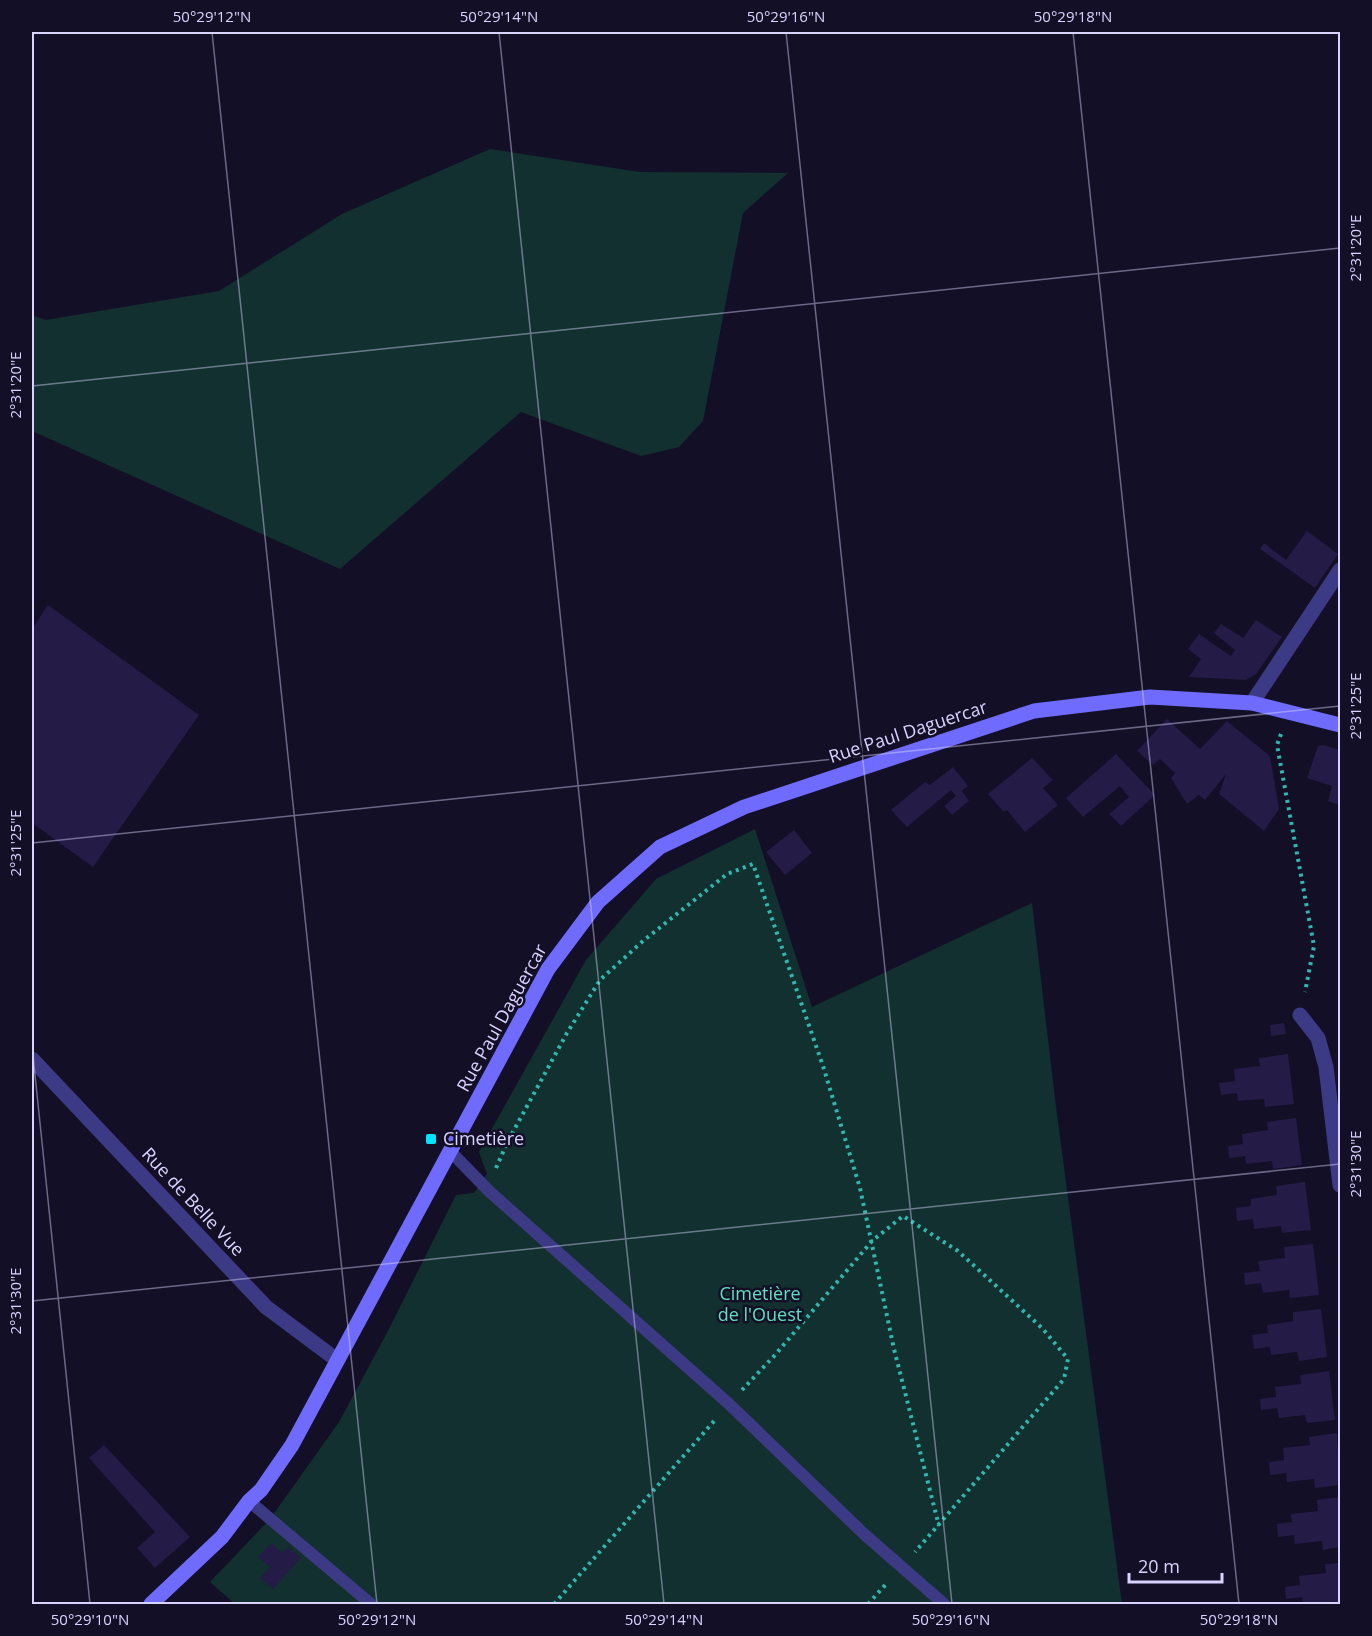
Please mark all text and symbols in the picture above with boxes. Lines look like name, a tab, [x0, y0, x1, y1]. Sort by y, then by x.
text: 50°29'12"N	[173, 6, 251, 26]
text: 50°29'14"N	[460, 6, 538, 26]
text: 50°29'16"N	[747, 6, 825, 26]
text: 50°29'18"N	[1034, 6, 1112, 26]
text: 2°31'20"E	[1345, 215, 1365, 281]
text: 2°31'20"E	[5, 352, 25, 418]
text: 2°31'25"E	[1345, 673, 1365, 739]
street label: Rue Paul Daguercar	[825, 694, 991, 768]
text: 2°31'25"E	[5, 810, 25, 876]
street label: Rue Paul Daguercar	[451, 939, 552, 1096]
place label: Cimetière	[443, 1126, 524, 1150]
text: 2°31'30"E	[1345, 1131, 1365, 1197]
marker: Cimetière	[424, 1132, 438, 1146]
street label: Rue de Belle Vue	[137, 1142, 250, 1261]
text: 2°31'30"E	[5, 1268, 25, 1334]
park label: Cimetière de l'Ouest	[718, 1281, 802, 1326]
scale bar	[1129, 1546, 1222, 1584]
text: 20 m	[1138, 1554, 1180, 1578]
text: 50°29'10"N	[51, 1609, 129, 1629]
text: 50°29'12"N	[338, 1609, 416, 1629]
text: 50°29'14"N	[625, 1609, 703, 1629]
text: 50°29'16"N	[912, 1609, 990, 1629]
text: 50°29'18"N	[1200, 1609, 1278, 1629]

